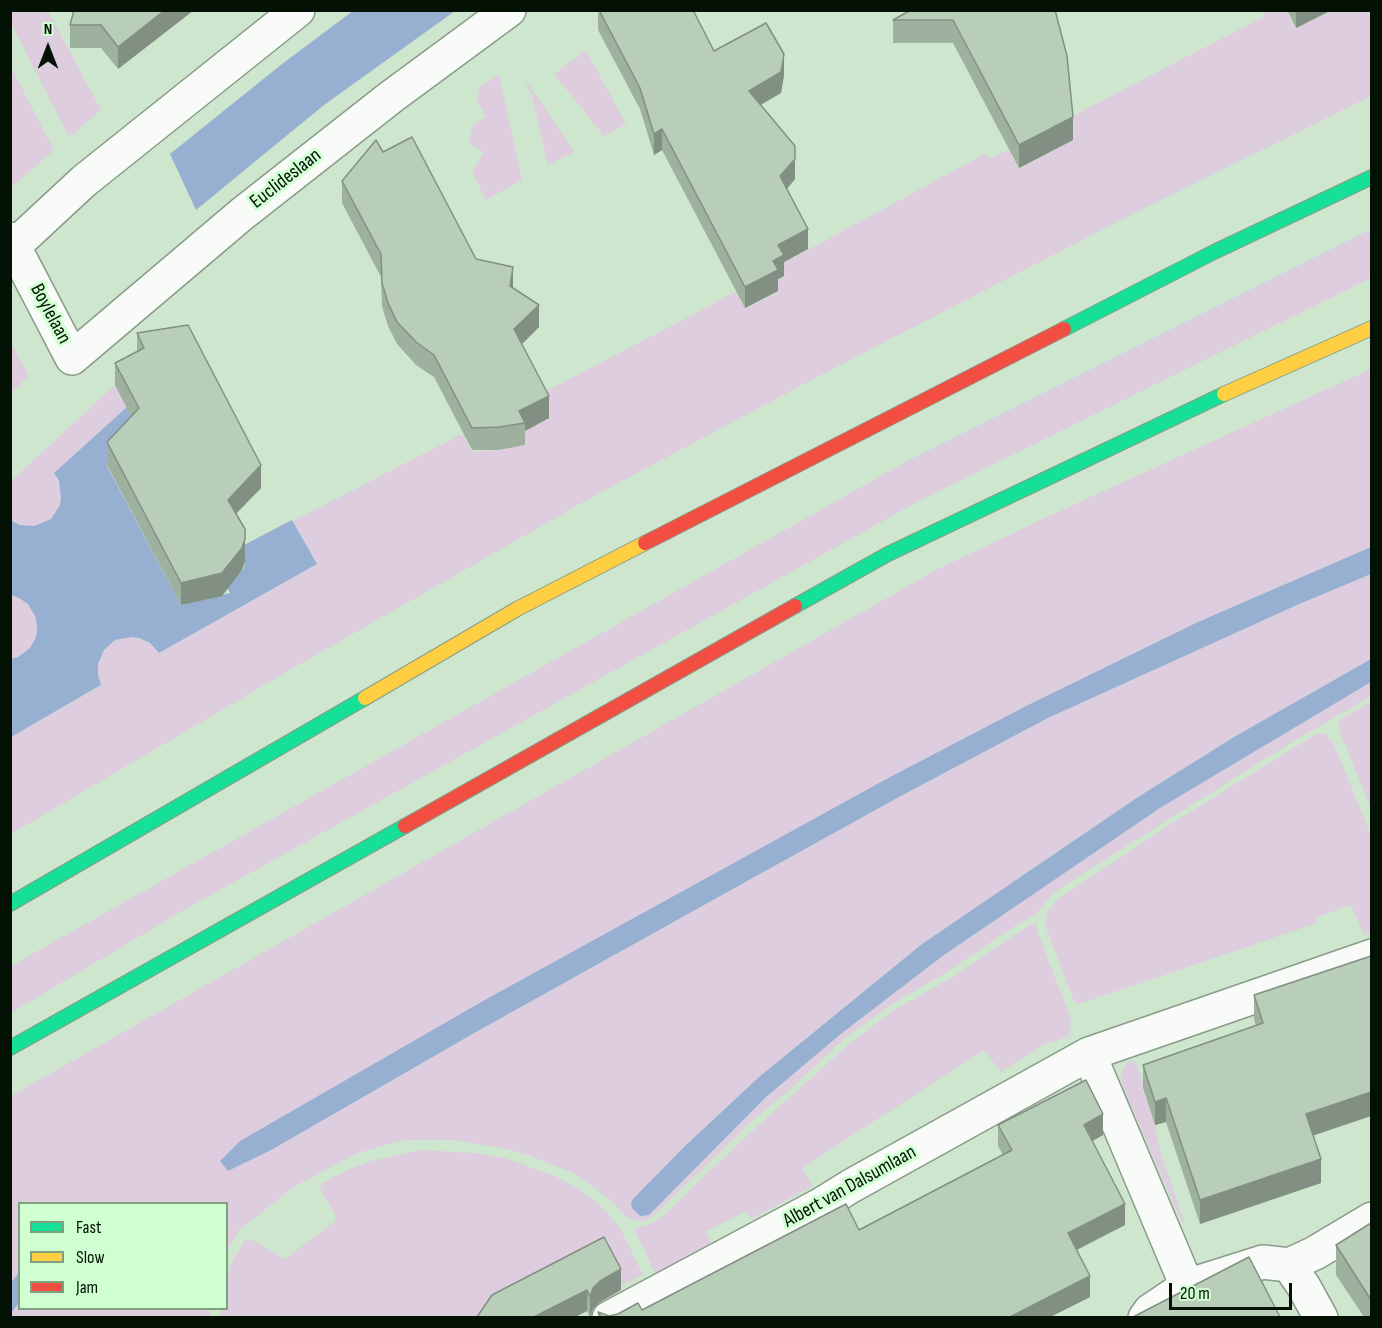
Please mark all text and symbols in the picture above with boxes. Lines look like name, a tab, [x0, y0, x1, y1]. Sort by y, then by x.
north arrow	[18, 18, 78, 78]
text: N	[44, 20, 52, 39]
street label: Euclideslaan	[246, 144, 326, 214]
street label: Boylelaan	[24, 280, 76, 348]
street label: Albert van Dalsumlaan	[779, 1141, 921, 1233]
legend	[18, 1202, 228, 1310]
text: Fast	[76, 1217, 101, 1238]
text: Slow	[76, 1247, 105, 1268]
scale bar	[1172, 1271, 1295, 1309]
text: Jam	[76, 1277, 98, 1298]
text: 20 m	[1180, 1283, 1210, 1304]

